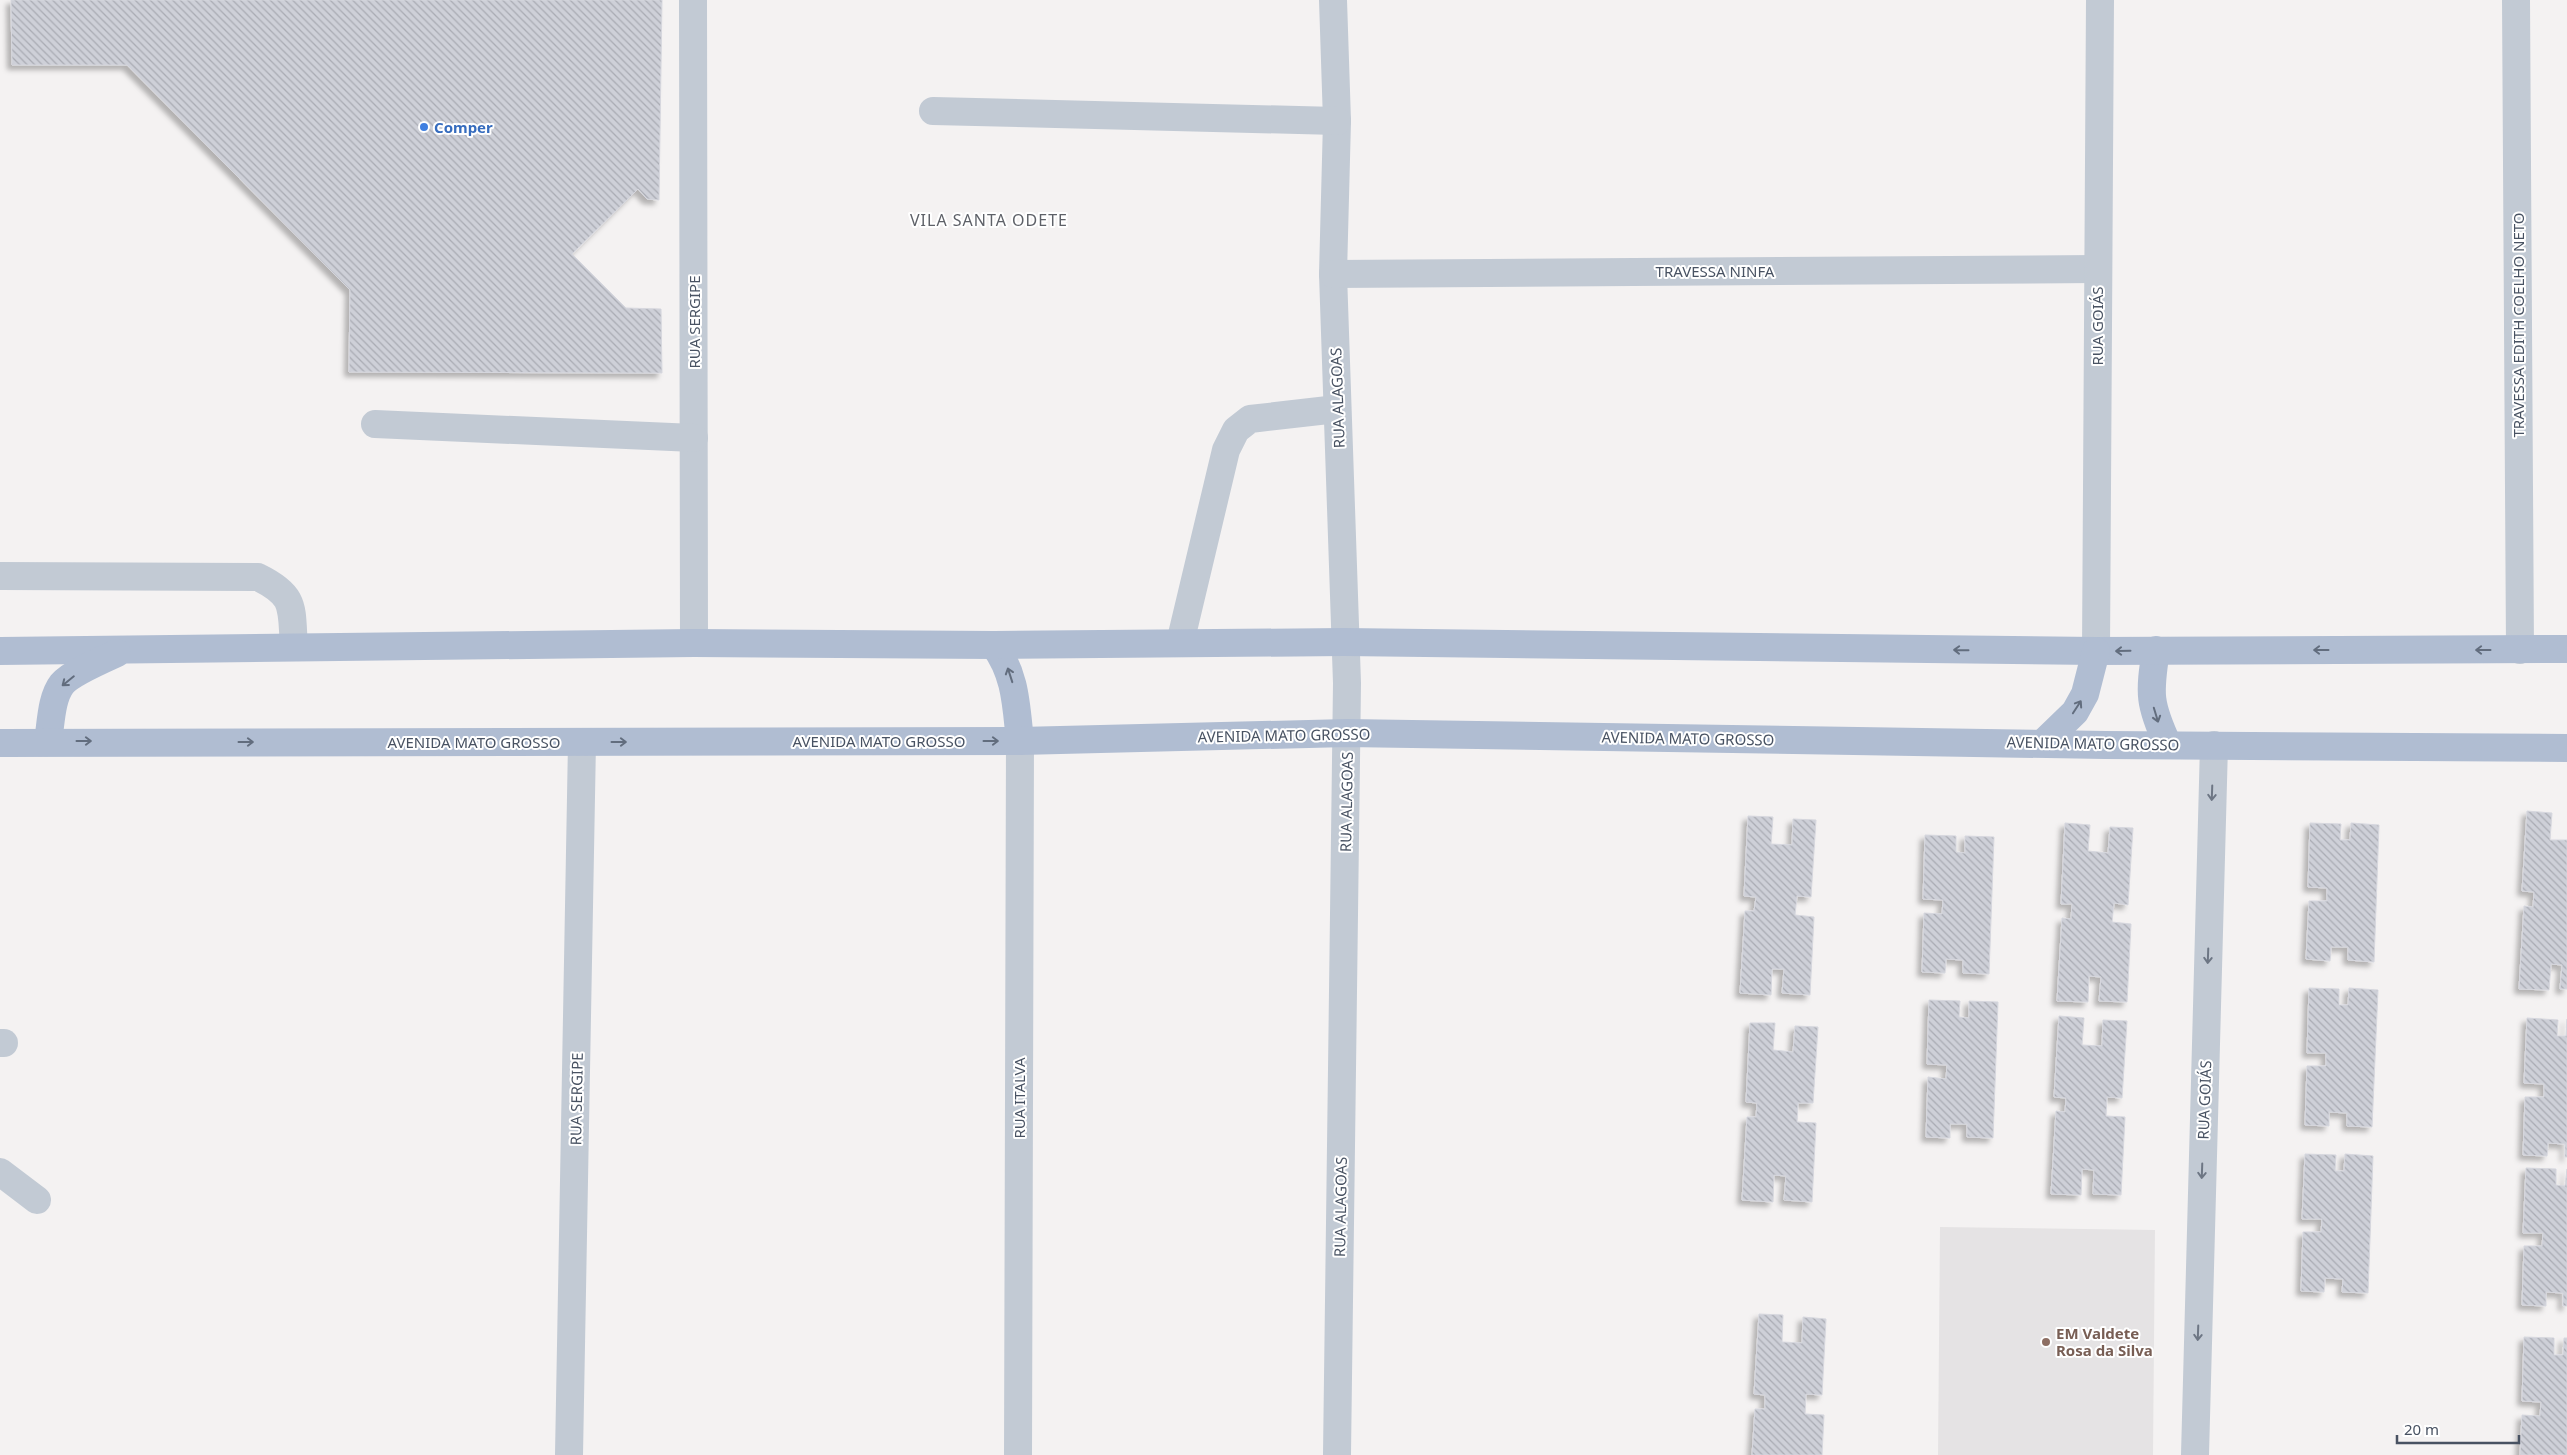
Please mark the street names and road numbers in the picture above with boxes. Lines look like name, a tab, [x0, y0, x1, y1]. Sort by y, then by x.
street label: TRAVESSA EDITH COELHO NETO	[2508, 212, 2528, 438]
street label: TRAVESSA NINFA	[1656, 261, 1775, 281]
street label: RUA SERGIPE	[684, 276, 704, 368]
street label: RUA GOIÁS	[2087, 286, 2107, 366]
street label: RUA ALAGOAS	[1325, 347, 1349, 449]
street label: AVENIDA MATO GROSSO	[1197, 723, 1371, 747]
street label: AVENIDA MATO GROSSO	[1601, 726, 1775, 750]
street label: AVENIDA MATO GROSSO	[793, 731, 965, 751]
street label: AVENIDA MATO GROSSO	[2006, 731, 2180, 755]
street label: AVENIDA MATO GROSSO	[388, 732, 560, 752]
street label: RUA ALAGOAS	[1335, 752, 1357, 852]
street label: RUA SERGIPE	[565, 1052, 587, 1146]
street label: RUA ITALVA	[1009, 1057, 1029, 1139]
street label: RUA GOIÁS	[2193, 1060, 2215, 1140]
street label: RUA ALAGOAS	[1329, 1157, 1351, 1257]

